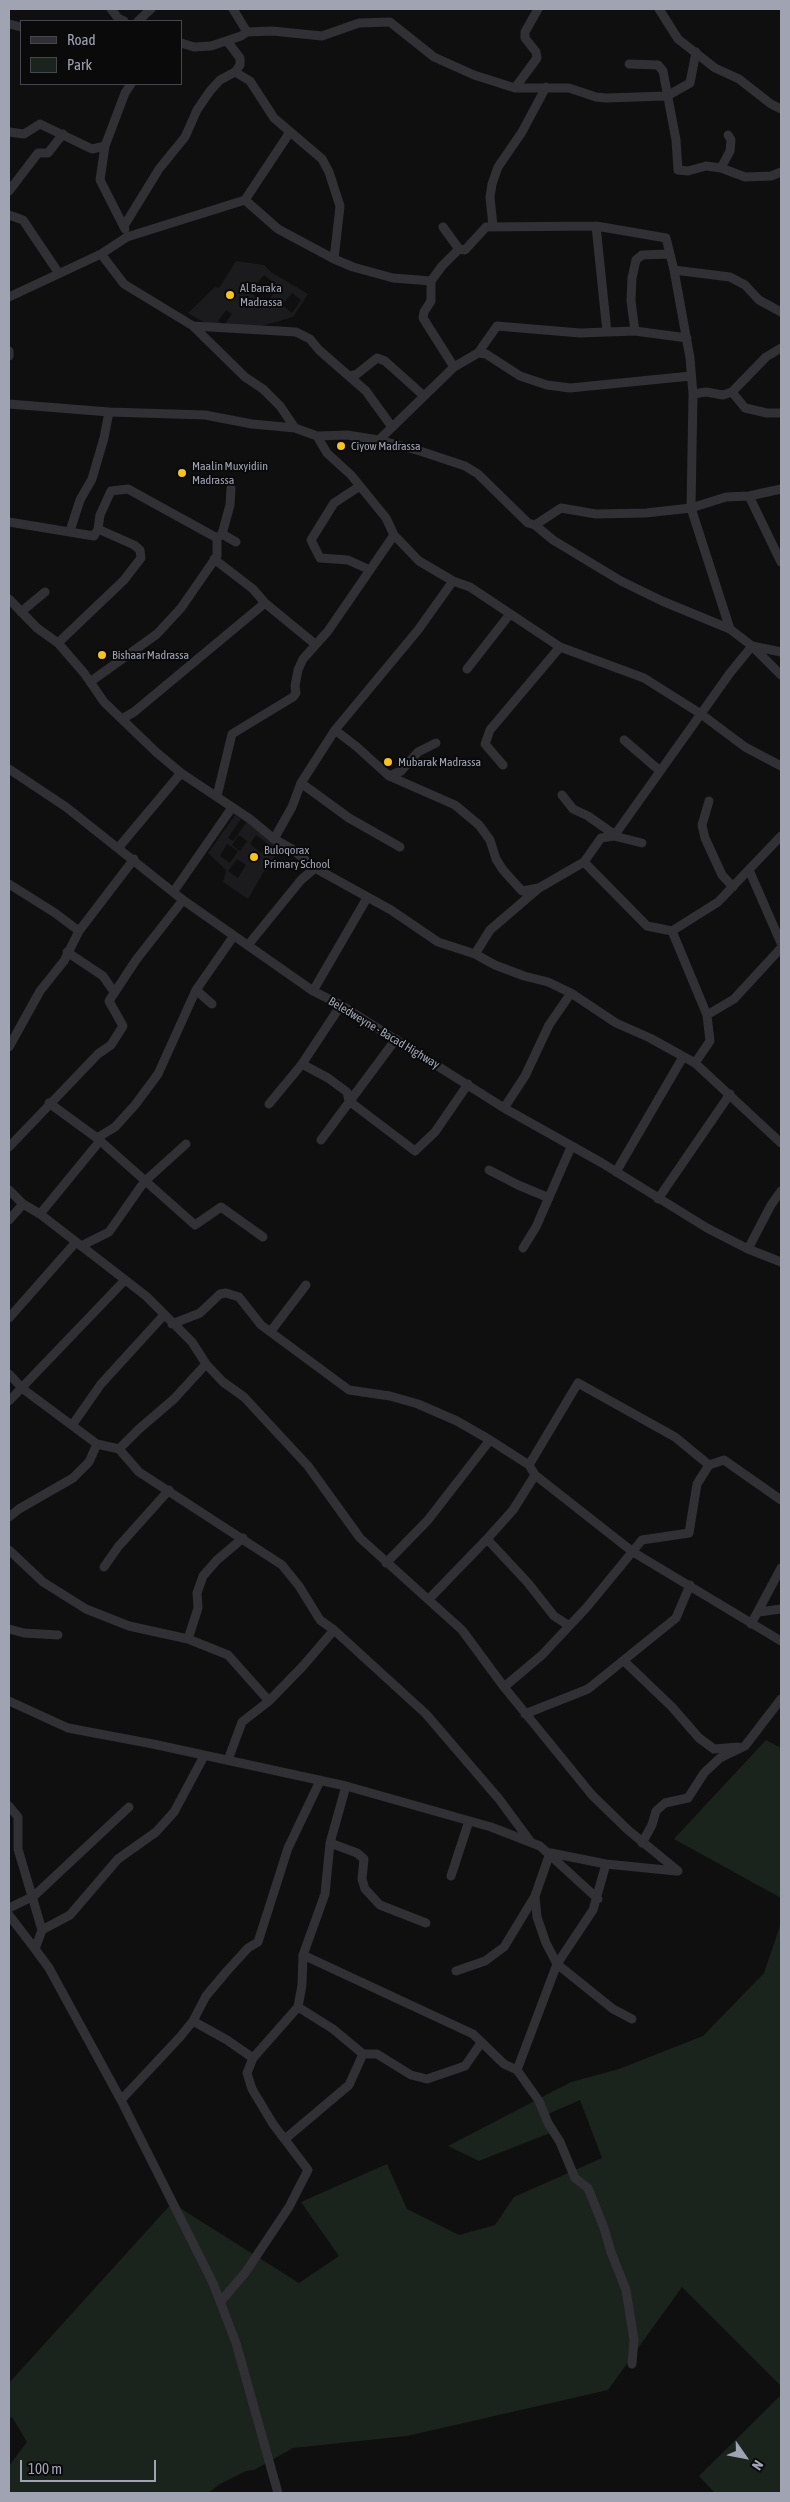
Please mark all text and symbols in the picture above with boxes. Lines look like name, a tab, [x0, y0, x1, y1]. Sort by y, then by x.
legend	[20, 20, 182, 85]
text: Road	[67, 31, 96, 48]
text: Park	[67, 56, 92, 73]
place label: Al Baraka Madrassa	[240, 281, 282, 309]
marker: Al Baraka Madrassa	[224, 289, 236, 301]
place label: Ciyow Madrassa	[351, 439, 421, 453]
marker: Ciyow Madrassa	[335, 440, 347, 452]
place label: Maalin Muxyidiin Madrassa	[192, 459, 268, 487]
marker: Maalin Muxyidiin Madrassa	[176, 467, 188, 479]
place label: Bishaar Madrassa	[112, 648, 189, 662]
marker: Bishaar Madrassa	[96, 649, 108, 661]
place label: Mubarak Madrassa	[398, 755, 481, 769]
marker: Mubarak Madrassa	[382, 756, 394, 768]
place label: Buloqorax Primary School	[264, 843, 330, 871]
marker: Buloqorax Primary School	[248, 851, 260, 863]
street label: Beledweyne - Bacad Highway	[326, 994, 442, 1072]
north arrow	[720, 2432, 770, 2482]
scale bar	[22, 2450, 159, 2482]
text: N	[749, 2457, 767, 2473]
text: 100 m	[28, 2460, 62, 2477]

